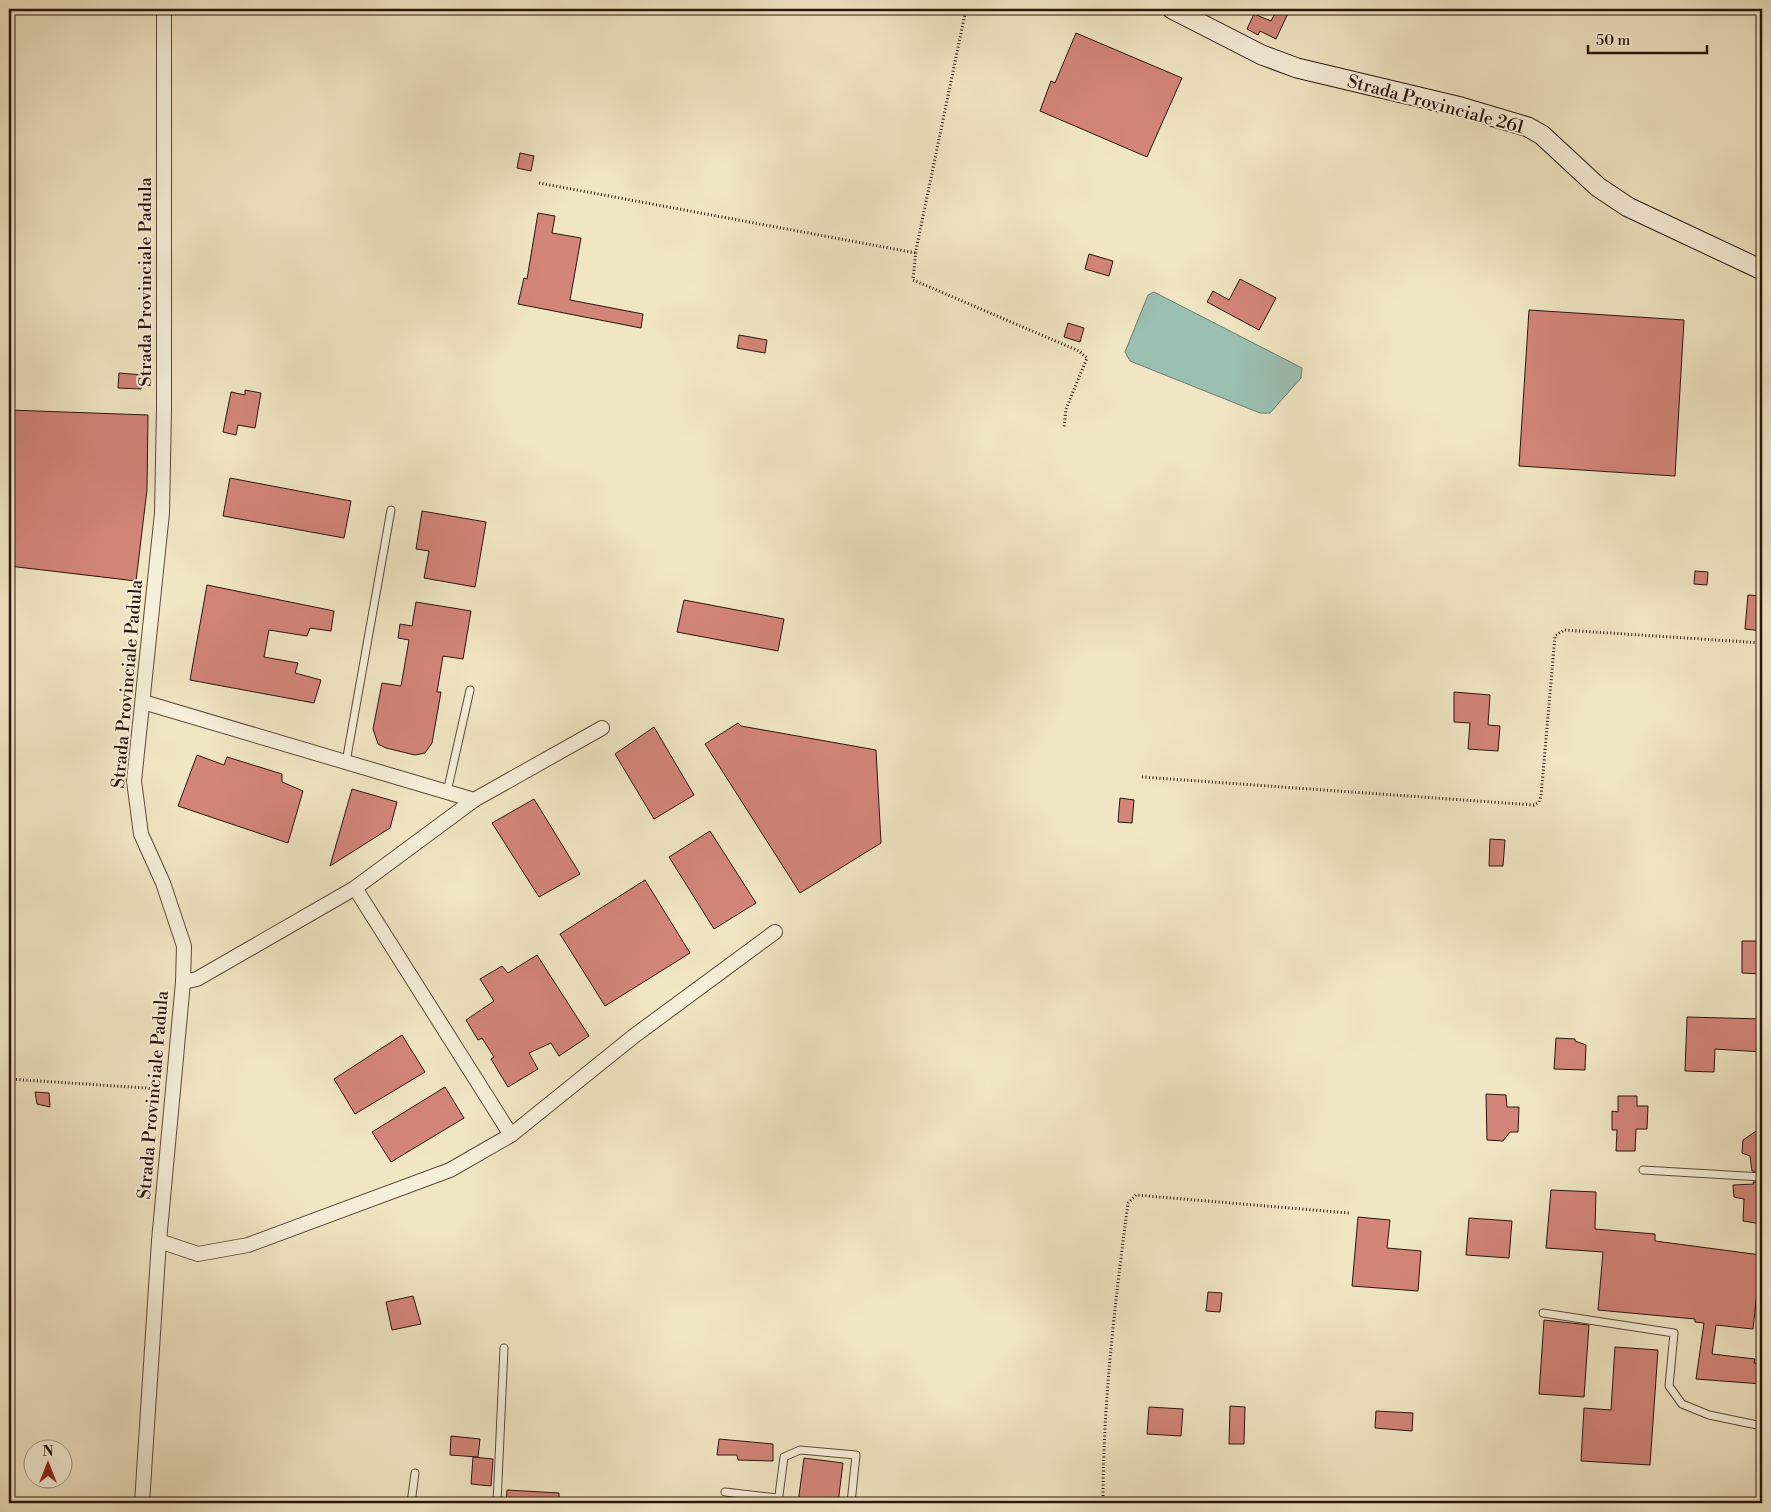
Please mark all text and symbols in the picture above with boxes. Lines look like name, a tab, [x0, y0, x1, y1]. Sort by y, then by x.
scale bar	[1588, 22, 1707, 54]
text: 50 m	[1596, 31, 1630, 50]
street label: Strada Provinciale 261	[1345, 70, 1527, 139]
street label: Strada Provinciale Padula	[134, 176, 157, 387]
street label: Strada Provinciale Padula	[107, 578, 148, 789]
street label: Strada Provinciale Padula	[133, 989, 174, 1200]
north arrow	[22, 1440, 72, 1490]
text: N	[42, 1443, 54, 1461]

